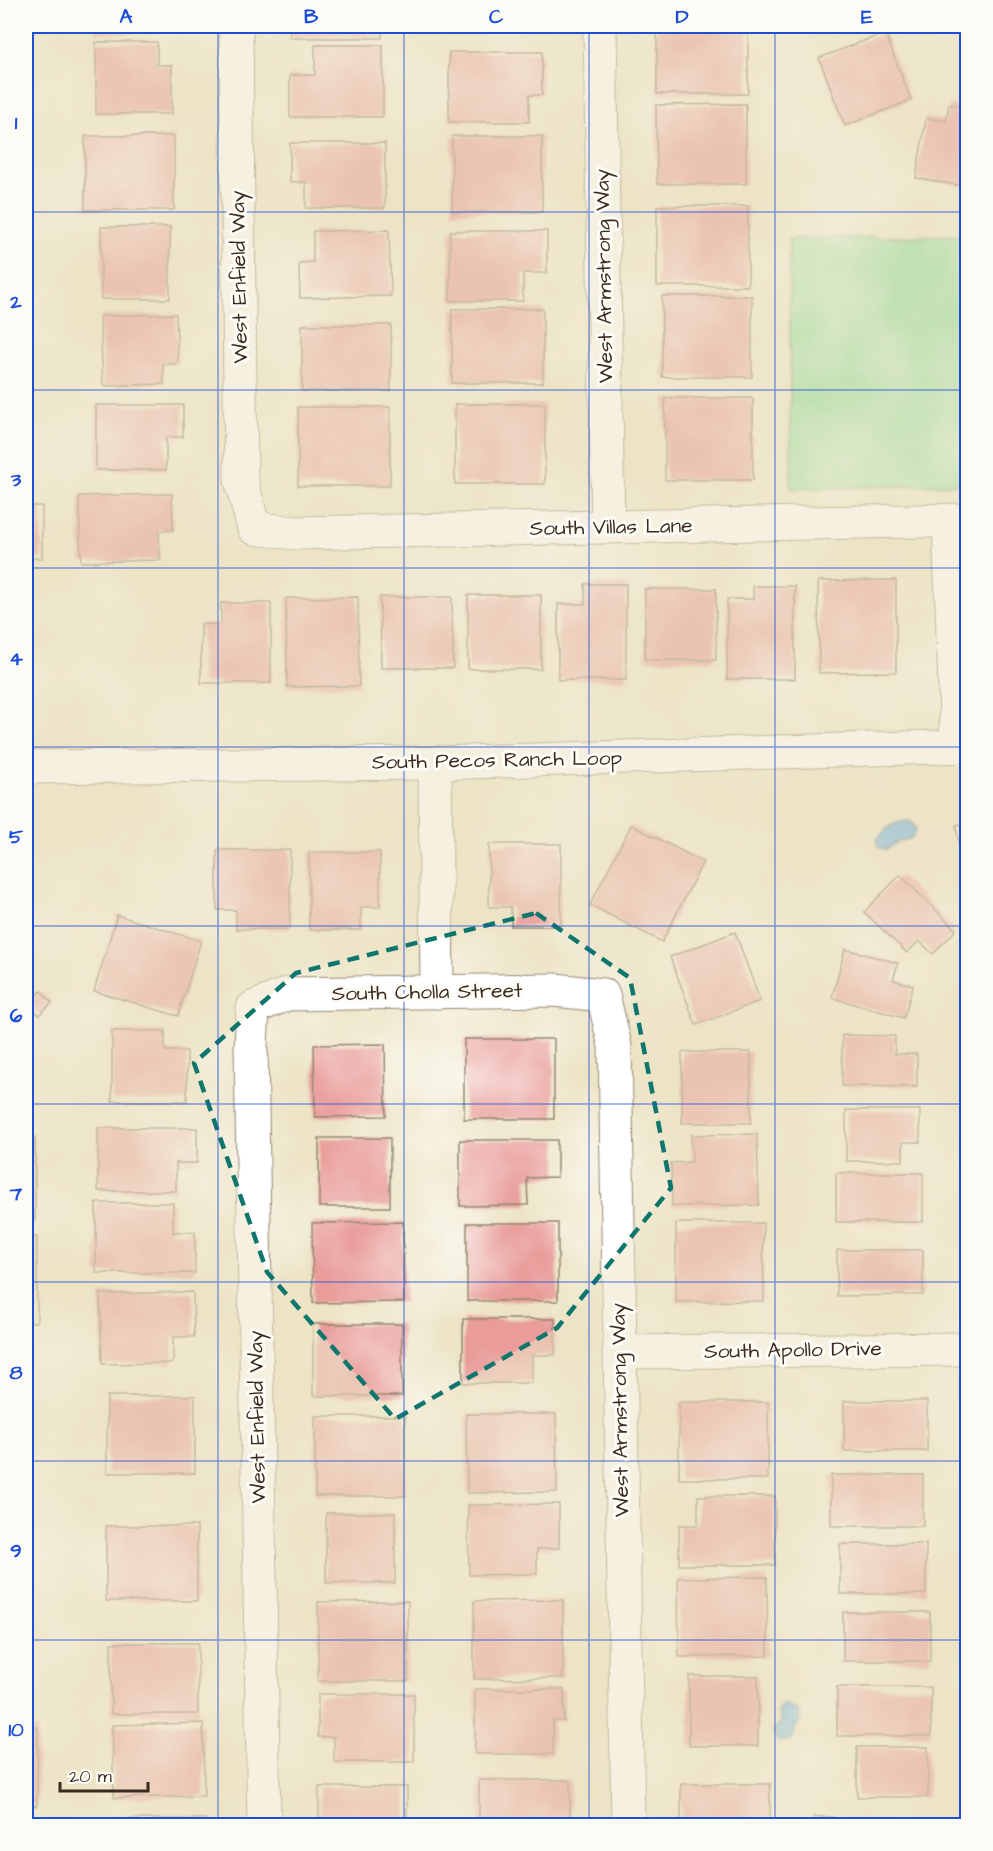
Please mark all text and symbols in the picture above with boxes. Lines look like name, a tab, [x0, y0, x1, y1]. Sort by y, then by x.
text: A	[120, 3, 133, 31]
text: B	[304, 3, 319, 31]
text: C	[489, 3, 504, 31]
text: D	[676, 3, 689, 31]
text: E	[861, 3, 873, 31]
text: 1	[15, 109, 18, 137]
street label: West Armstrong Way	[588, 168, 622, 383]
street label: West Enfield Way	[223, 190, 257, 364]
text: 2	[9, 288, 22, 316]
text: 3	[10, 466, 22, 494]
street label: South Villas Lane	[529, 511, 693, 543]
text: 4	[9, 645, 23, 673]
street label: South Pecos Ranch Loop	[372, 743, 623, 778]
text: 5	[9, 823, 24, 851]
street label: South Cholla Street	[331, 976, 523, 1008]
text: 6	[10, 1002, 23, 1030]
text: 7	[9, 1180, 23, 1208]
street label: West Armstrong Way	[604, 1302, 638, 1517]
street label: West Enfield Way	[241, 1330, 275, 1504]
street label: South Apollo Drive	[704, 1334, 882, 1367]
text: 8	[10, 1359, 23, 1387]
text: 9	[10, 1537, 22, 1565]
text: 10	[8, 1716, 24, 1744]
scale bar	[60, 1755, 148, 1793]
text: 20 m	[69, 1764, 112, 1789]

